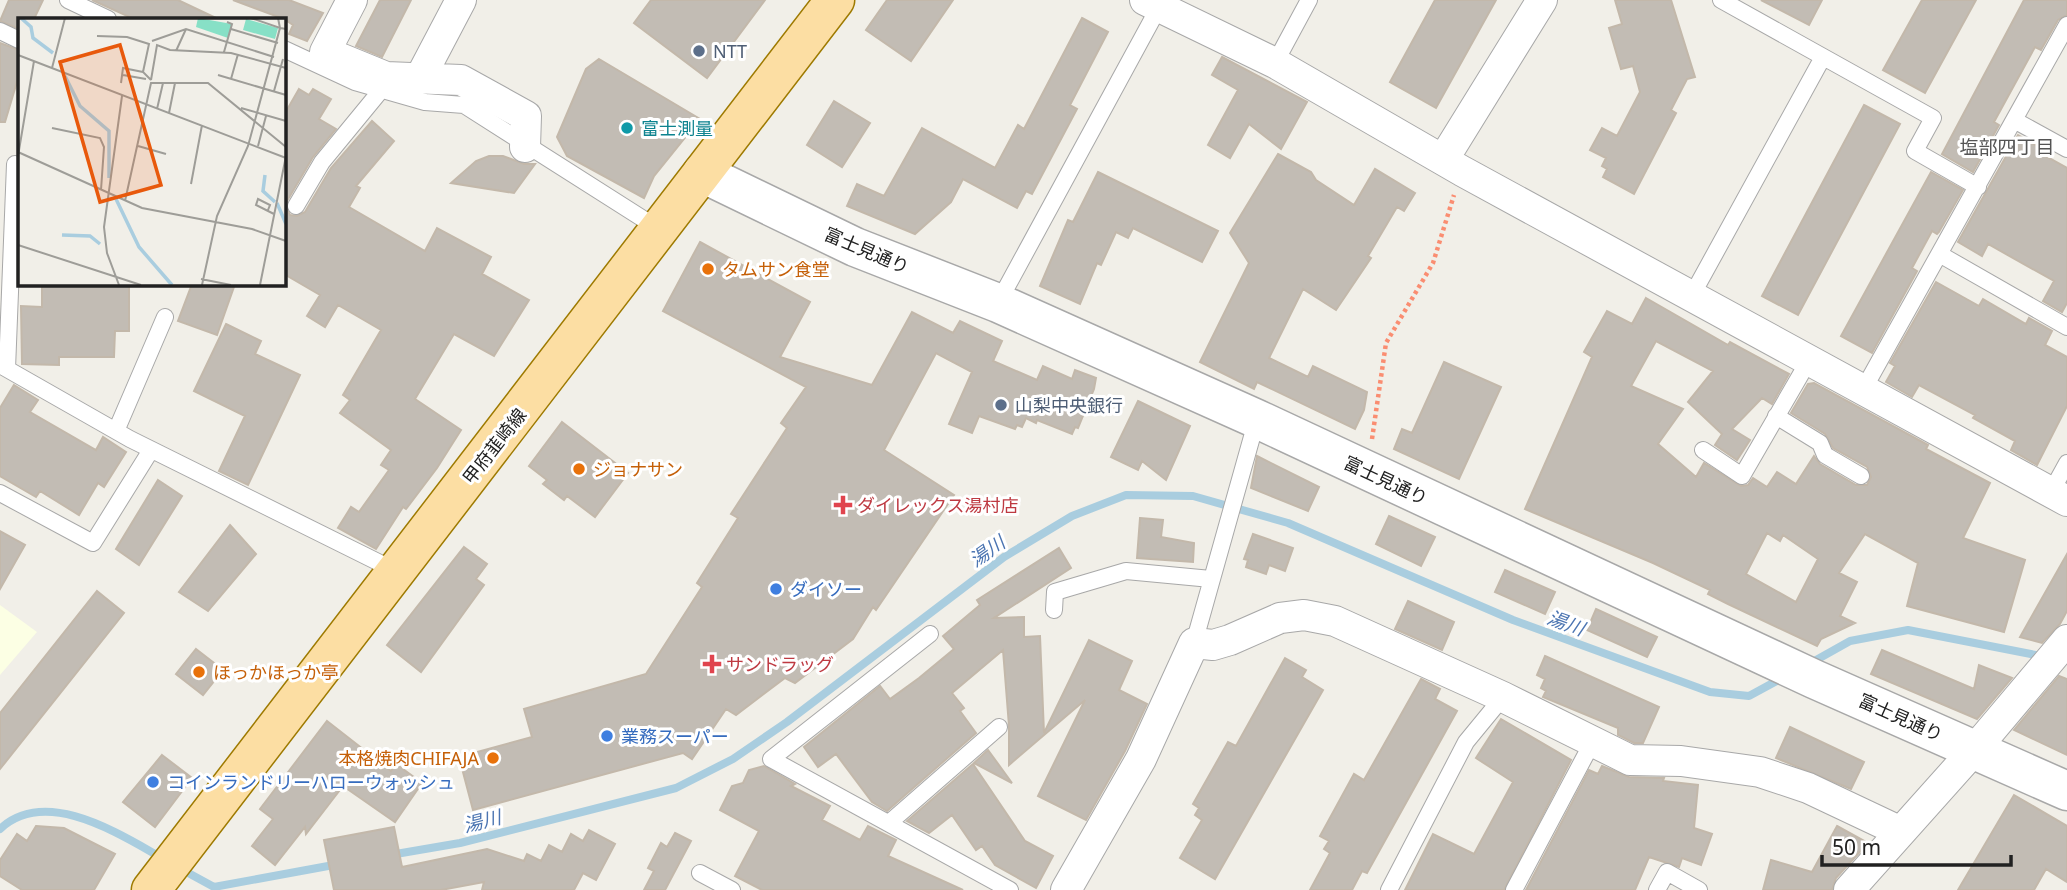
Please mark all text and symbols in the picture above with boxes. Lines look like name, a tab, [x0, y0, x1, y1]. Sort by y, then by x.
inset map	[18, 18, 285, 285]
place label: NTT	[713, 39, 747, 63]
marker: NTT	[691, 43, 707, 59]
place label: 富士測量	[641, 116, 713, 140]
marker: 富士測量	[619, 120, 635, 136]
district label: 塩部四丁目	[1959, 134, 2055, 160]
street label: 富士見通り	[821, 221, 913, 279]
place label: タムサン食堂	[722, 257, 830, 281]
marker: タムサン食堂	[700, 261, 716, 277]
place label: 山梨中央銀行	[1015, 393, 1123, 417]
marker: 山梨中央銀行	[993, 397, 1009, 413]
street label: 甲府韮崎線	[457, 403, 531, 489]
street label: 富士見通り	[1340, 450, 1432, 510]
place label: ジョナサン	[593, 457, 683, 481]
marker: ジョナサン	[571, 461, 587, 477]
place label: ダイレックス湯村店	[857, 493, 1018, 517]
marker: ダイレックス湯村店	[835, 497, 851, 513]
water label: 湯川	[964, 528, 1012, 573]
place label: ダイソー	[790, 577, 862, 601]
marker: ダイソー	[768, 581, 784, 597]
water label: 湯川	[1544, 604, 1590, 642]
place label: サンドラッグ	[726, 652, 834, 676]
marker: サンドラッグ	[704, 656, 720, 672]
place label: ほっかほっか亭	[213, 660, 339, 684]
marker: ほっかほっか亭	[191, 664, 207, 680]
street label: 富士見通り	[1855, 688, 1947, 746]
place label: 業務スーパー	[621, 724, 729, 748]
marker: 業務スーパー	[599, 728, 615, 744]
place label: 本格焼肉CHIFAJA	[338, 746, 479, 770]
marker: 本格焼肉CHIFAJA	[485, 750, 501, 766]
place label: コインランドリーハローウォッシュ	[167, 770, 455, 794]
marker: コインランドリーハローウォッシュ	[145, 774, 161, 790]
water label: 湯川	[460, 803, 506, 838]
scale bar	[1822, 824, 2011, 868]
text: 50 m	[1832, 833, 1881, 861]

